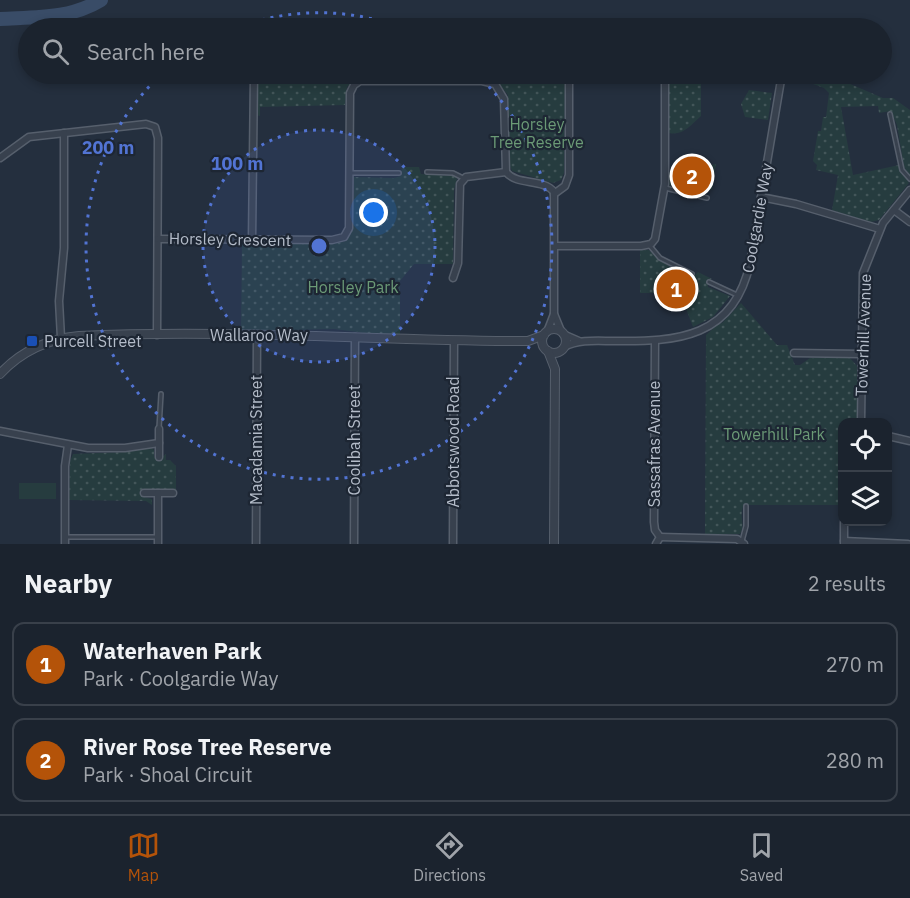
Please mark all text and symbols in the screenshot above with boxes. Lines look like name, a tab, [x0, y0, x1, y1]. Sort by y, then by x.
search box	[18, 18, 892, 84]
icon: search	[39, 35, 72, 68]
text: Search here	[87, 37, 205, 66]
park label: Horsley Tree Reserve	[490, 114, 584, 152]
text: 200 m	[82, 136, 134, 159]
text: 100 m	[211, 152, 263, 175]
pin: 2	[672, 154, 712, 198]
street label: Coolgardie Way	[737, 161, 777, 275]
your location	[359, 198, 388, 227]
street label: Horsley Crescent	[169, 228, 291, 250]
centre of rings	[309, 236, 329, 256]
pin: 1	[656, 266, 696, 312]
street label: Towerhill Avenue	[851, 273, 875, 397]
park label: Horsley Park	[307, 277, 399, 297]
street label: Wallaroo Way	[210, 325, 308, 345]
place label: Purcell Street	[44, 331, 142, 351]
marker: Purcell Street	[25, 334, 39, 348]
street label: Macadamia Street	[246, 375, 266, 505]
street label: Abbotswood Road	[443, 376, 463, 508]
street label: Sassafras Avenue	[644, 381, 664, 507]
street label: Coolibah Street	[344, 385, 364, 495]
map controls	[838, 418, 892, 526]
button: locate	[838, 418, 892, 472]
park label: Towerhill Park	[723, 424, 825, 444]
button: layers	[838, 472, 892, 526]
text: Nearby	[24, 566, 112, 600]
text: 2 results	[808, 570, 886, 597]
text: Waterhaven Park	[83, 636, 262, 665]
text: 1	[40, 651, 52, 678]
text: 270 m	[826, 651, 884, 678]
text: Park · Coolgardie Way	[83, 665, 279, 692]
text: River Rose Tree Reserve	[83, 732, 332, 761]
text: 2	[40, 747, 52, 774]
text: 280 m	[826, 747, 884, 774]
text: Park · Shoal Circuit	[83, 761, 253, 788]
tab: Map	[127, 829, 160, 885]
tab: Directions	[413, 829, 486, 885]
tab: Saved	[740, 829, 783, 885]

